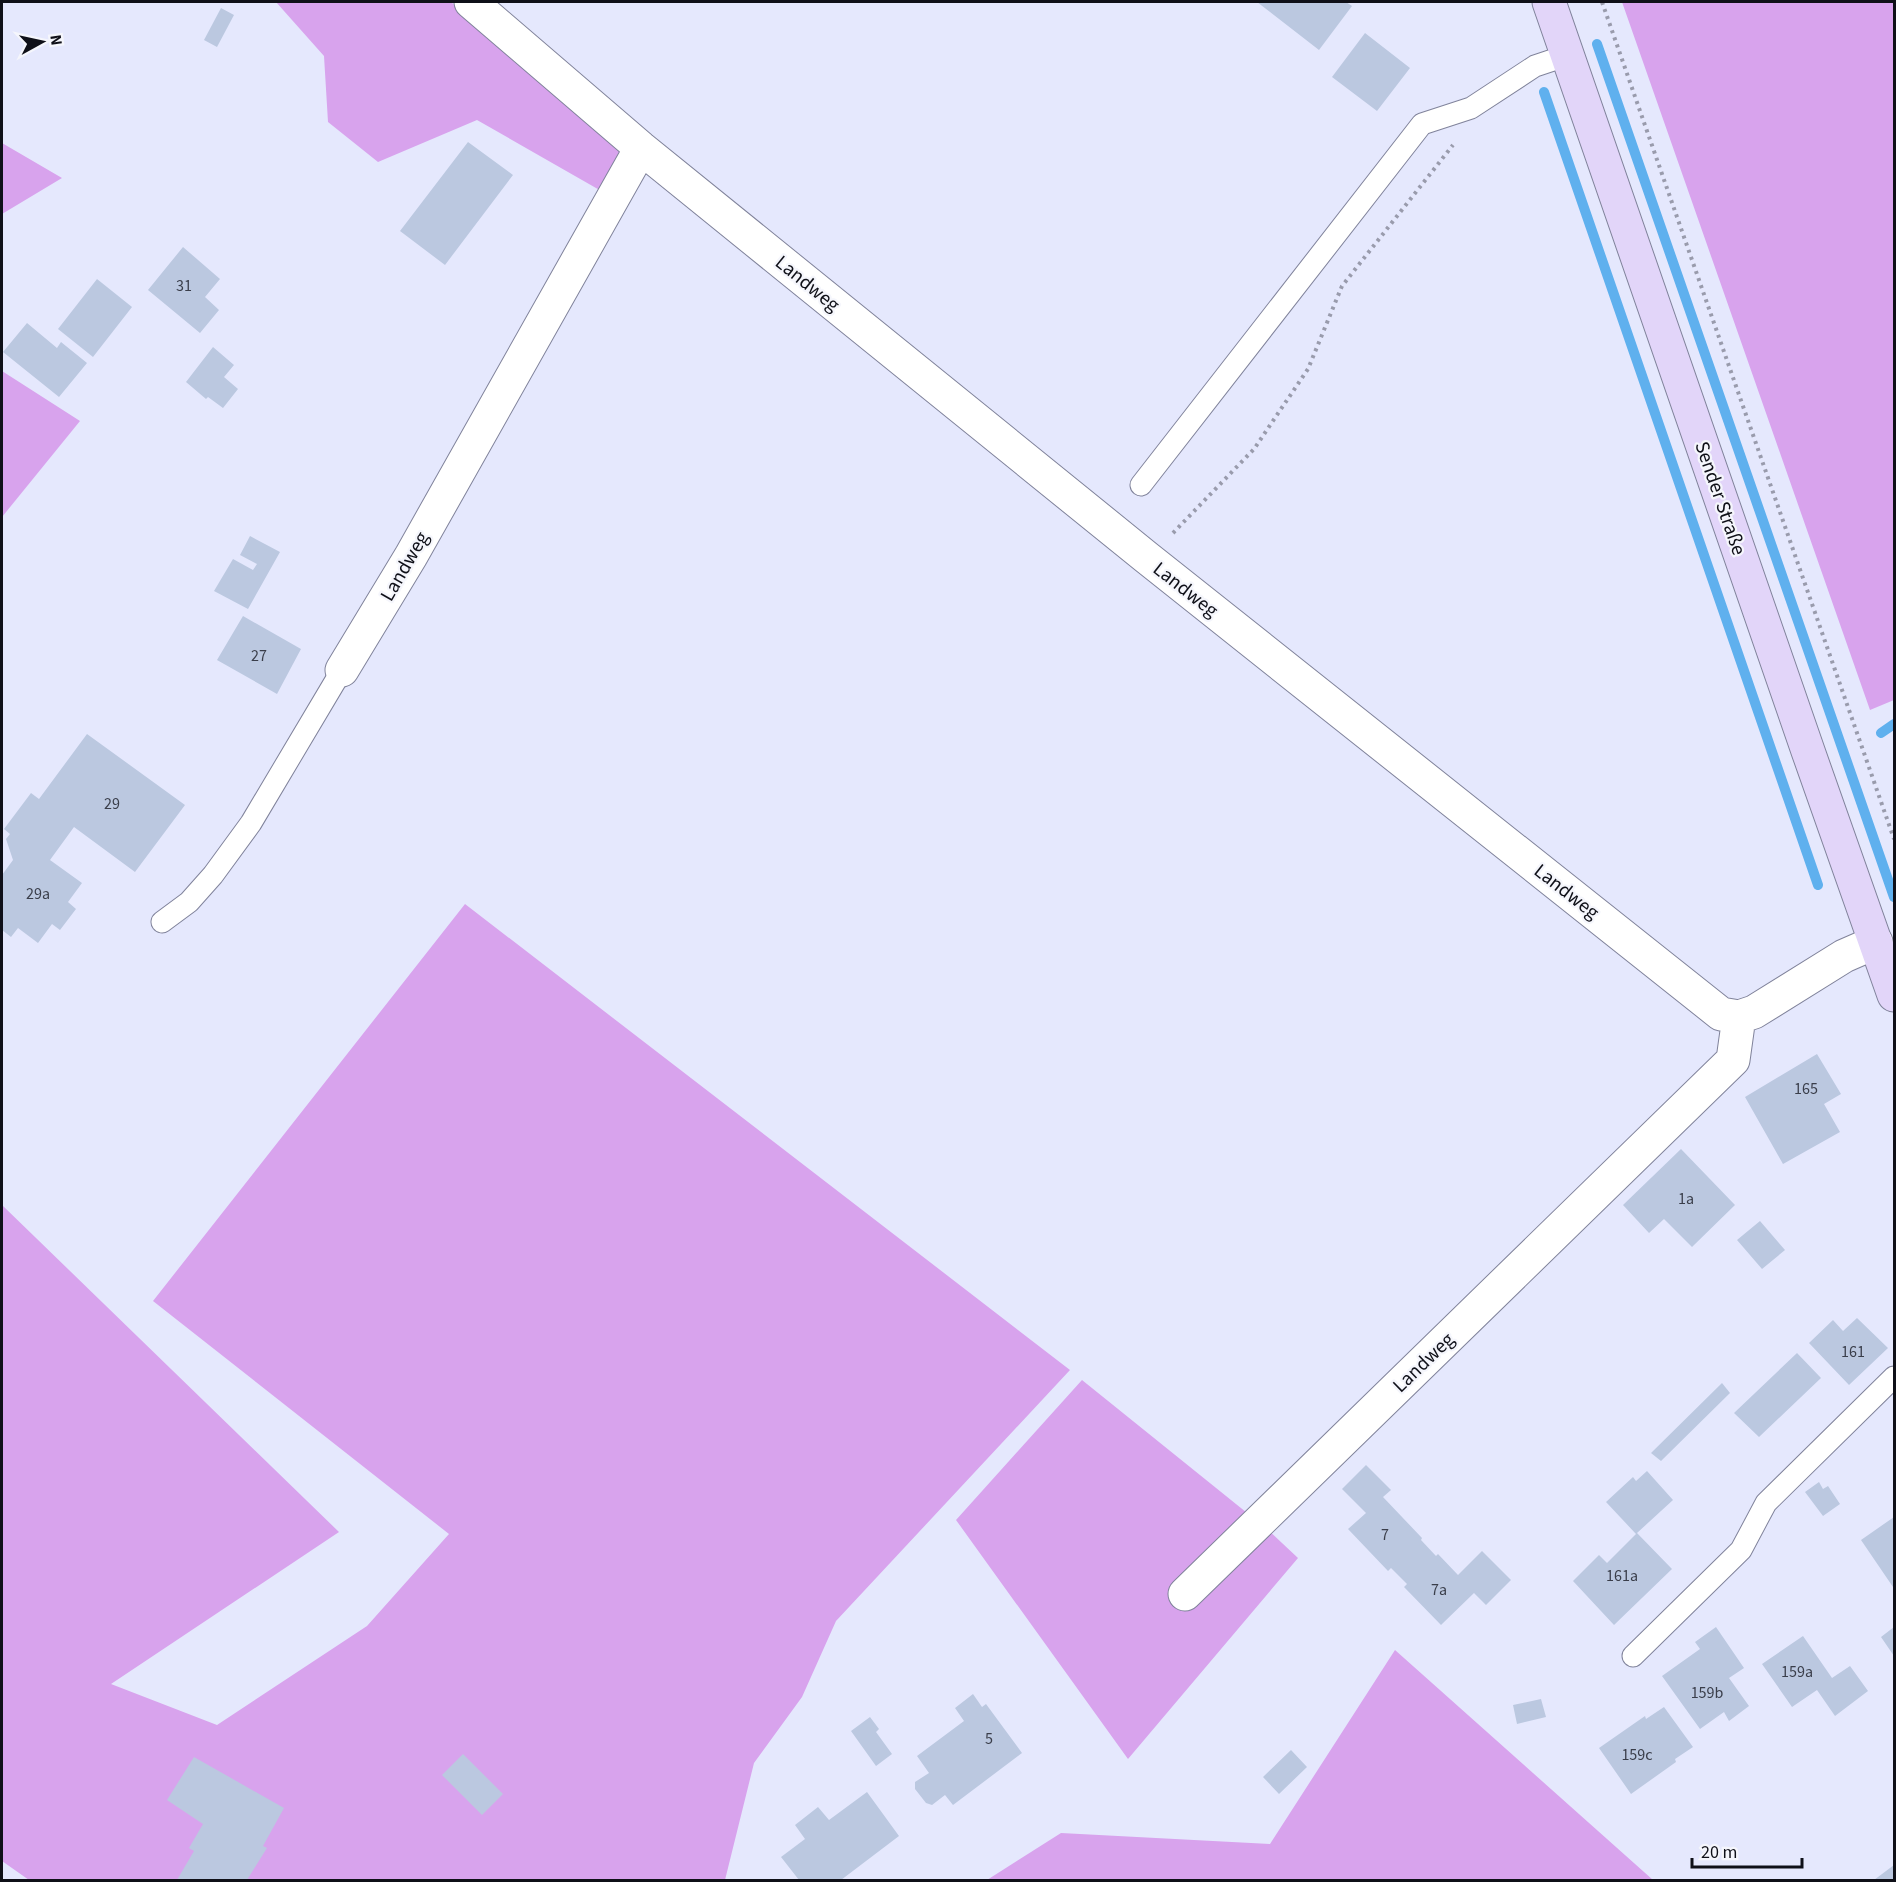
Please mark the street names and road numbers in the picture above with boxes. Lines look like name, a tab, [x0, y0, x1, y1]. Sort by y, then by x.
street label: Landweg	[769, 249, 846, 319]
street label: Sender Straße	[1688, 438, 1753, 559]
street label: Landweg	[374, 527, 436, 606]
street label: Landweg	[1147, 555, 1224, 624]
street label: Landweg	[1528, 857, 1605, 926]
street label: Landweg	[1387, 1326, 1461, 1399]

